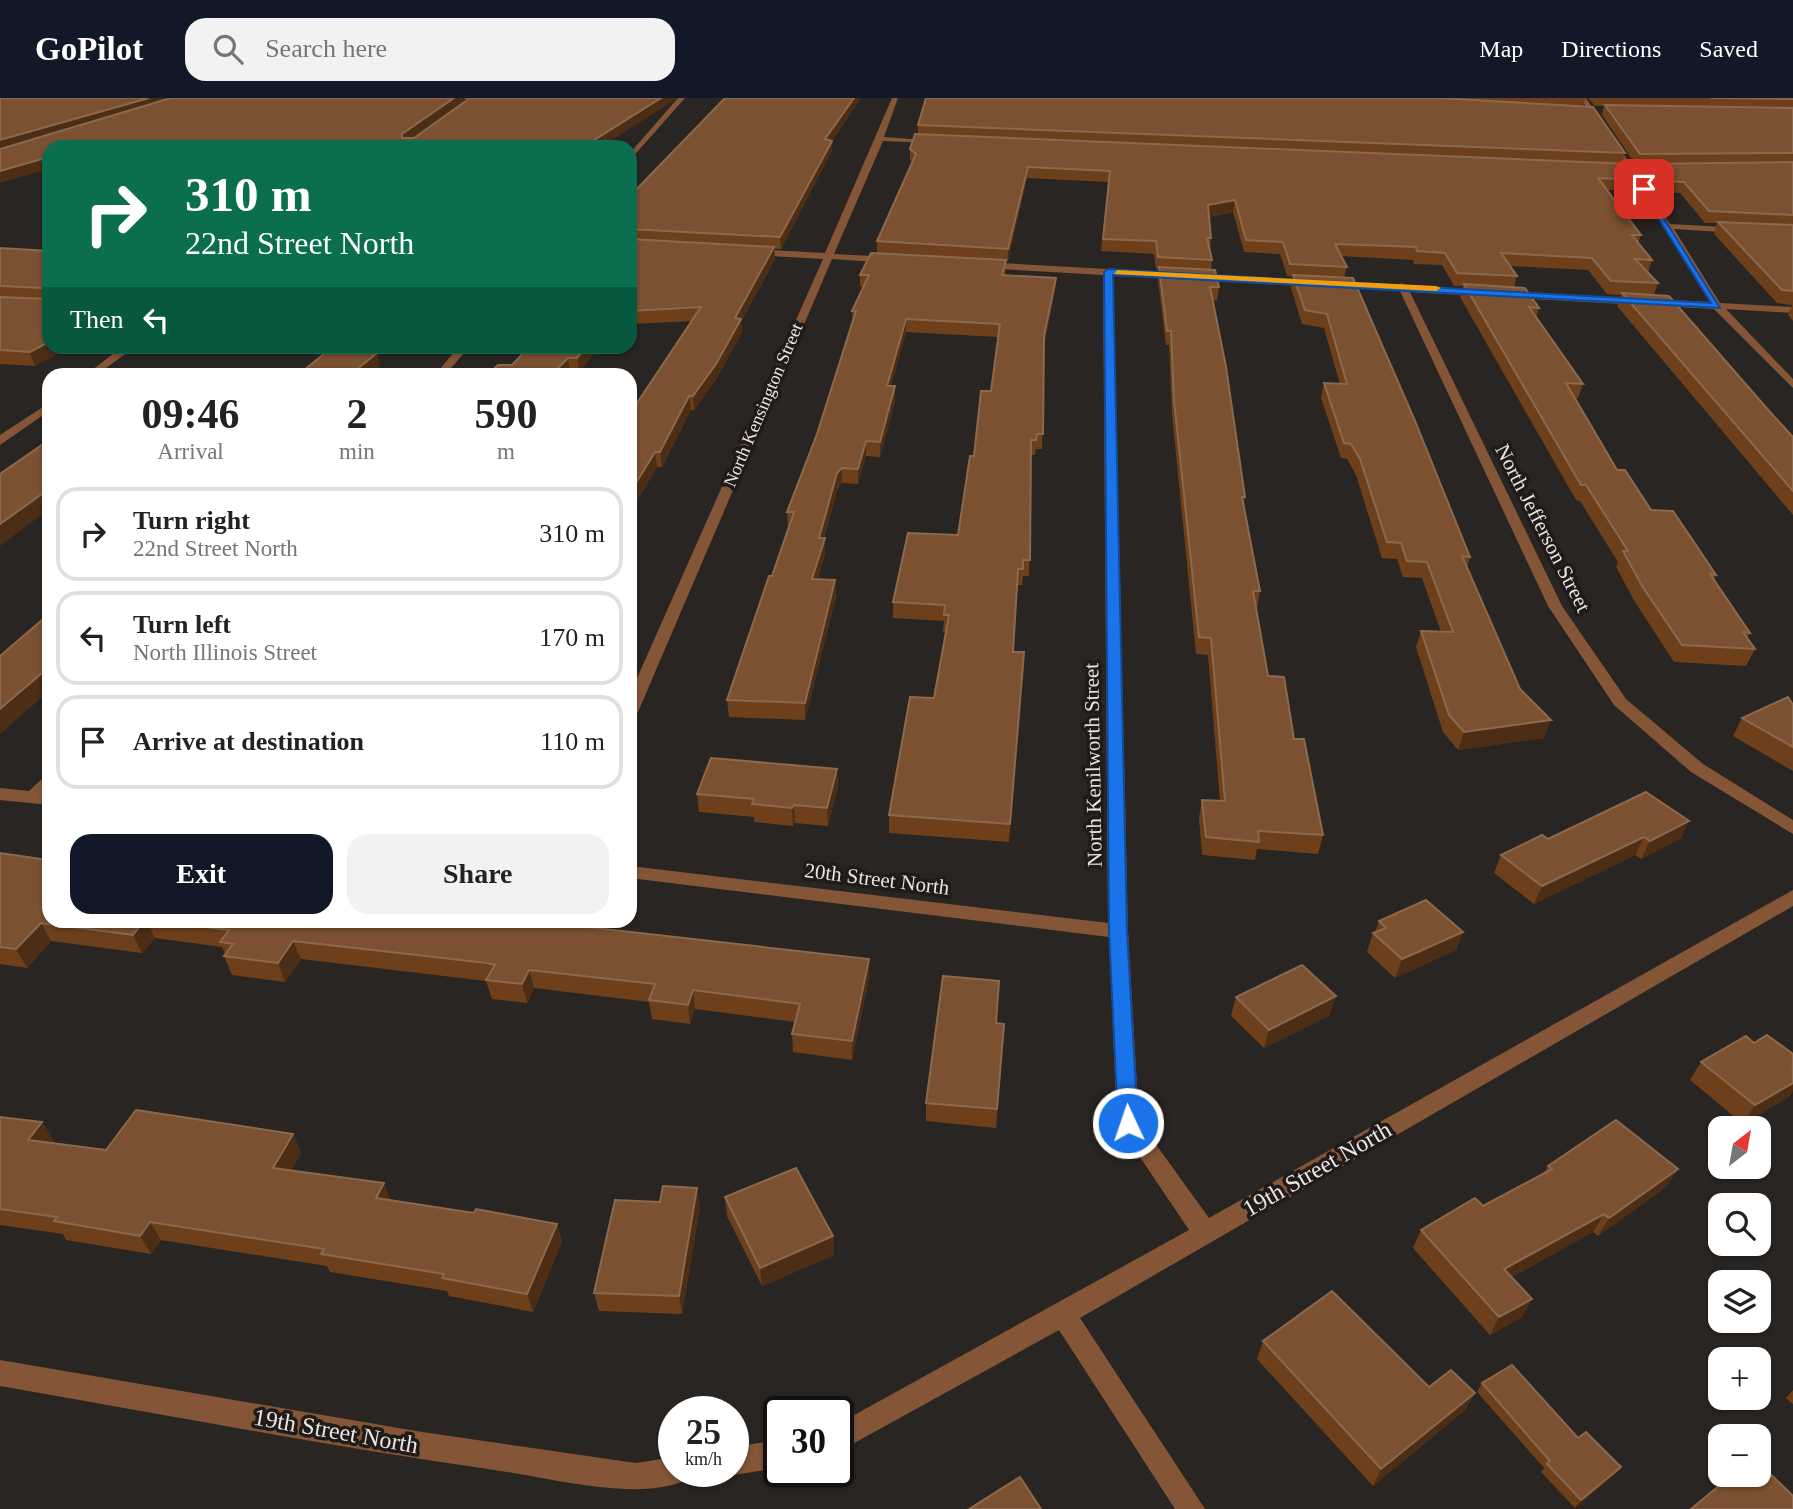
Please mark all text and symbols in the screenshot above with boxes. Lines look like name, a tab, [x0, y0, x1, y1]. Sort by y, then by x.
search box	[185, 18, 675, 81]
icon: search	[209, 30, 247, 68]
text: GoPilot	[35, 31, 143, 67]
text: Search here	[265, 34, 387, 63]
text: Map	[1479, 36, 1523, 62]
text: Directions	[1561, 36, 1661, 62]
text: Saved	[1699, 36, 1758, 62]
pin	[1614, 159, 1674, 219]
text: 310 m	[185, 167, 312, 222]
icon: right	[70, 168, 161, 259]
icon: arrive	[1625, 170, 1663, 208]
text: 22nd Street North	[185, 225, 414, 261]
icon: left	[137, 301, 175, 339]
text: Then	[70, 305, 123, 334]
street label: North Kensington Street	[719, 320, 807, 490]
text: 09:46	[142, 391, 240, 437]
text: 2	[346, 391, 367, 437]
text: 590	[474, 391, 537, 437]
text: Arrival	[157, 439, 224, 464]
text: min	[339, 439, 375, 464]
text: m	[497, 439, 515, 464]
street label: North Jefferson Street	[1490, 440, 1596, 616]
text: Turn right	[133, 506, 250, 535]
icon: right	[74, 515, 112, 553]
text: 310 m	[539, 519, 605, 548]
text: 22nd Street North	[133, 536, 298, 561]
text: Turn left	[133, 610, 231, 639]
icon: left	[74, 619, 112, 657]
text: 170 m	[539, 623, 605, 652]
text: North Illinois Street	[133, 640, 317, 665]
street label: North Kenilworth Street	[1079, 663, 1107, 867]
icon: arrive	[74, 723, 112, 761]
text: Arrive at destination	[133, 727, 364, 756]
text: 110 m	[540, 727, 605, 756]
button: Exit	[70, 834, 333, 914]
button: Share	[347, 834, 609, 914]
street label: 20th Street North	[803, 858, 951, 900]
position arrow	[1091, 1086, 1165, 1160]
street label: 19th Street North	[1238, 1116, 1396, 1222]
north arrow	[1708, 1116, 1771, 1180]
map controls	[1708, 1116, 1771, 1487]
button: search	[1708, 1193, 1771, 1256]
button: layers	[1708, 1270, 1771, 1333]
button: +	[1708, 1347, 1771, 1410]
speed limit sign: 30	[763, 1396, 854, 1487]
street label: 19th Street North	[252, 1404, 420, 1458]
text: 25	[686, 1413, 721, 1452]
button: −	[1708, 1424, 1771, 1487]
text: km/h	[685, 1449, 722, 1469]

